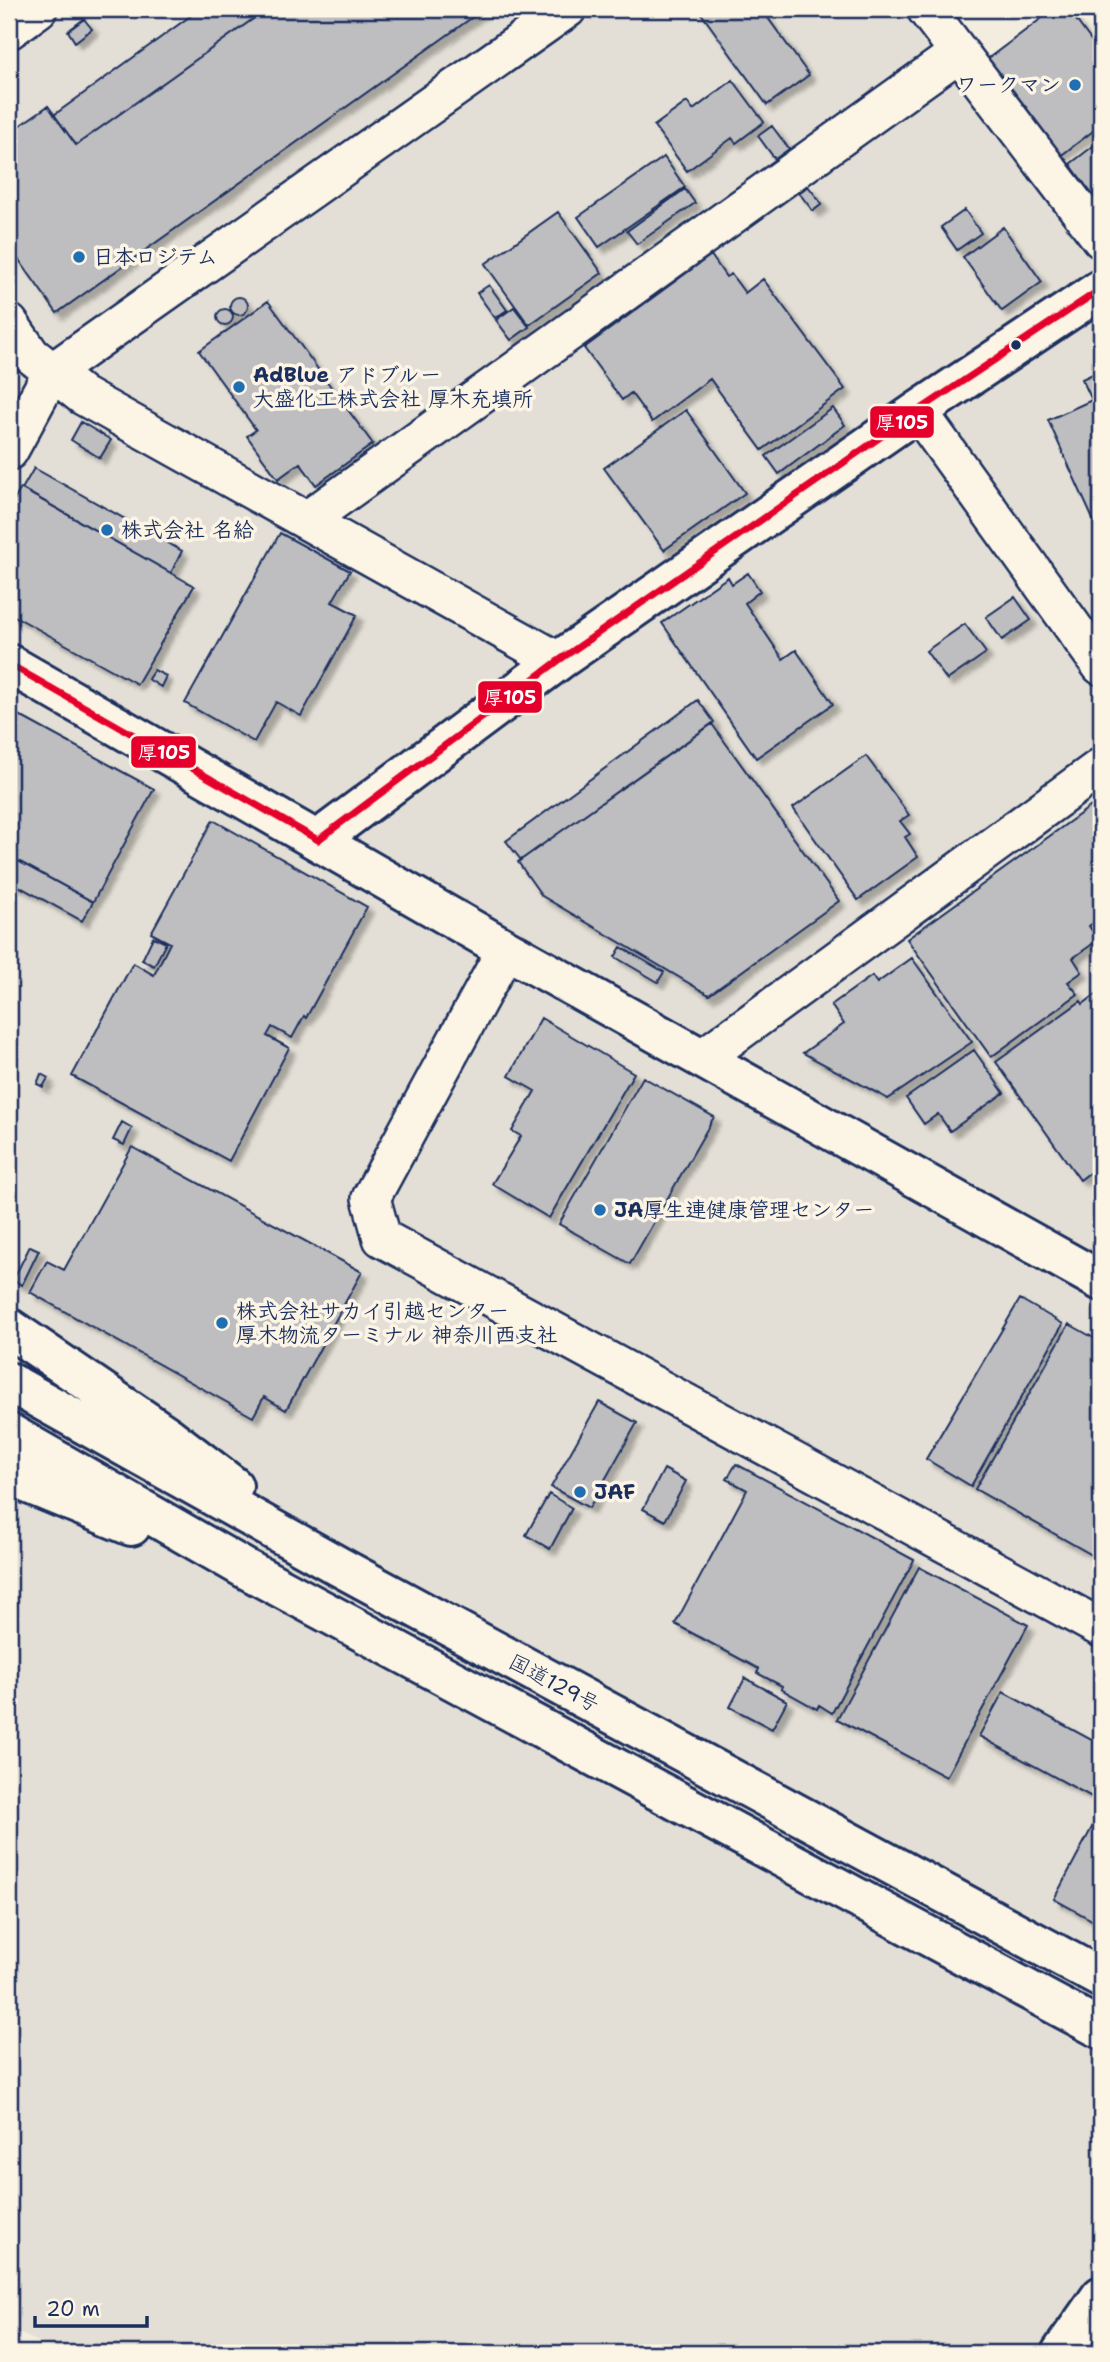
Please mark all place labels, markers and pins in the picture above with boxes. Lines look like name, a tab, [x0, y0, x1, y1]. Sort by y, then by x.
place label: ワークマン	[956, 71, 1061, 99]
marker: ワークマン	[1067, 77, 1083, 93]
place label: 日本ロジテム	[93, 243, 218, 271]
marker: 日本ロジテム	[71, 249, 87, 265]
unlabelled marker	[1009, 338, 1023, 352]
place label: AdBlue アドブルー 大盛化工株式会社 厚木充填所	[253, 361, 533, 413]
marker: AdBlue アドブルー 大盛化工株式会社 厚木充填所	[231, 379, 247, 395]
place label: 株式会社 名給	[121, 516, 254, 544]
marker: 株式会社 名給	[99, 522, 115, 538]
place label: JA厚生連健康管理センター	[614, 1196, 874, 1224]
marker: JA厚生連健康管理センター	[592, 1202, 608, 1218]
place label: 株式会社サカイ引越センター 厚木物流ターミナル 神奈川西支社	[236, 1297, 558, 1349]
marker: 株式会社サカイ引越センター 厚木物流ターミナル 神奈川西支社	[214, 1315, 230, 1331]
place label: JAF	[594, 1478, 635, 1506]
marker: JAF	[572, 1484, 588, 1500]

